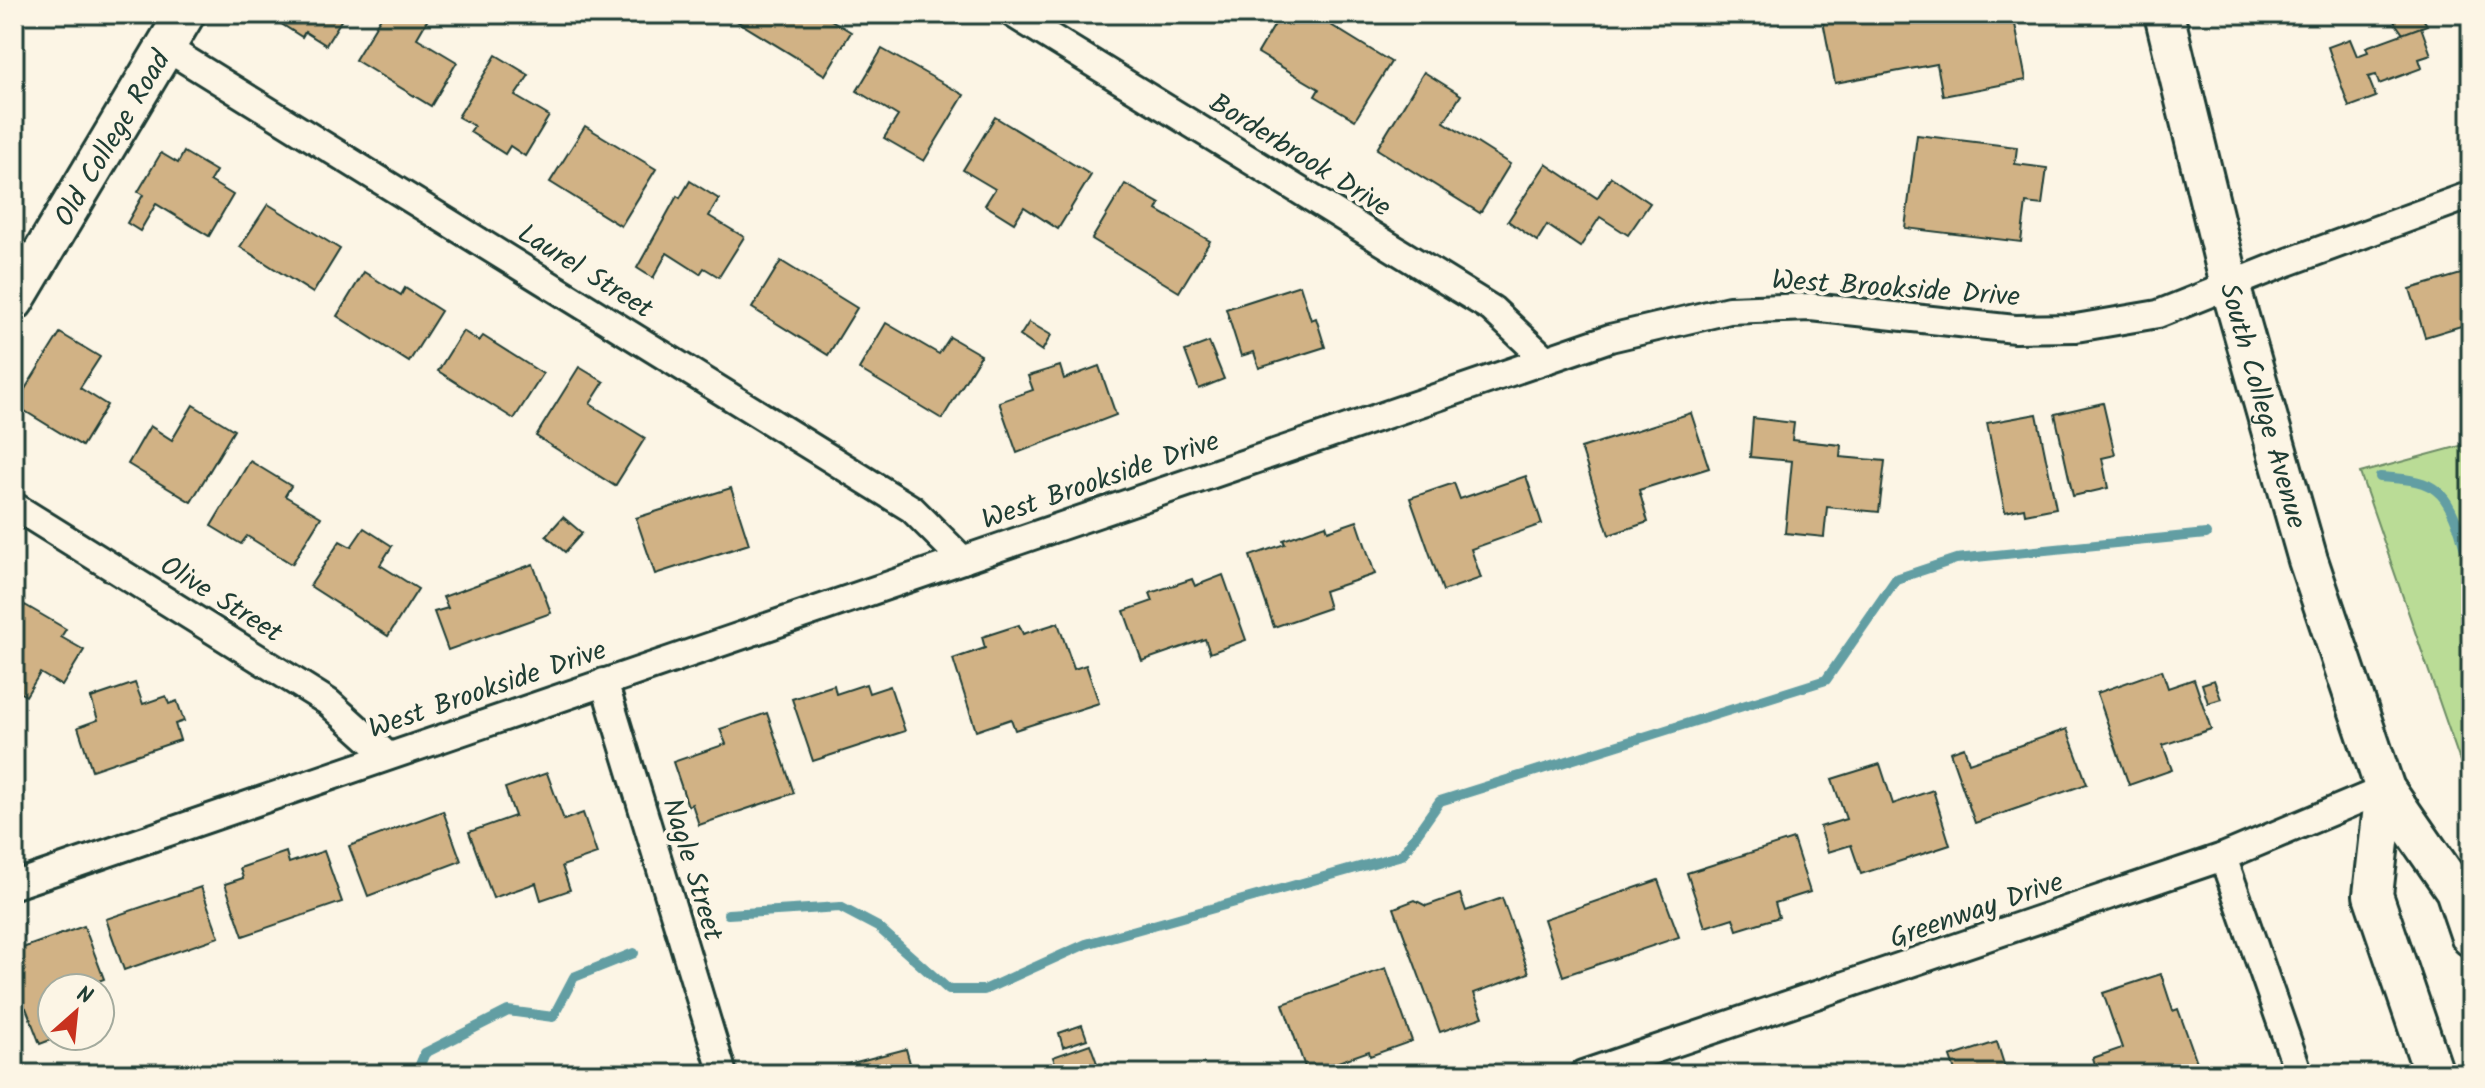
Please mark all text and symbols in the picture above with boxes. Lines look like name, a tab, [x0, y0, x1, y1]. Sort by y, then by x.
street label: Old College Road	[43, 41, 184, 236]
street label: Borderbrook Drive	[1200, 82, 1400, 230]
street label: Laurel Street	[508, 213, 662, 332]
street label: West Brookside Drive	[1770, 258, 2022, 321]
street label: South College Avenue	[2205, 278, 2318, 535]
street label: West Brookside Drive	[976, 419, 1226, 543]
street label: Olive Street	[151, 545, 292, 656]
street label: West Brookside Drive	[363, 628, 613, 752]
street label: Nagle Street	[649, 793, 735, 948]
street label: Greenway Drive	[1884, 860, 2070, 962]
north arrow	[36, 972, 116, 1052]
text: N	[70, 978, 98, 1015]

